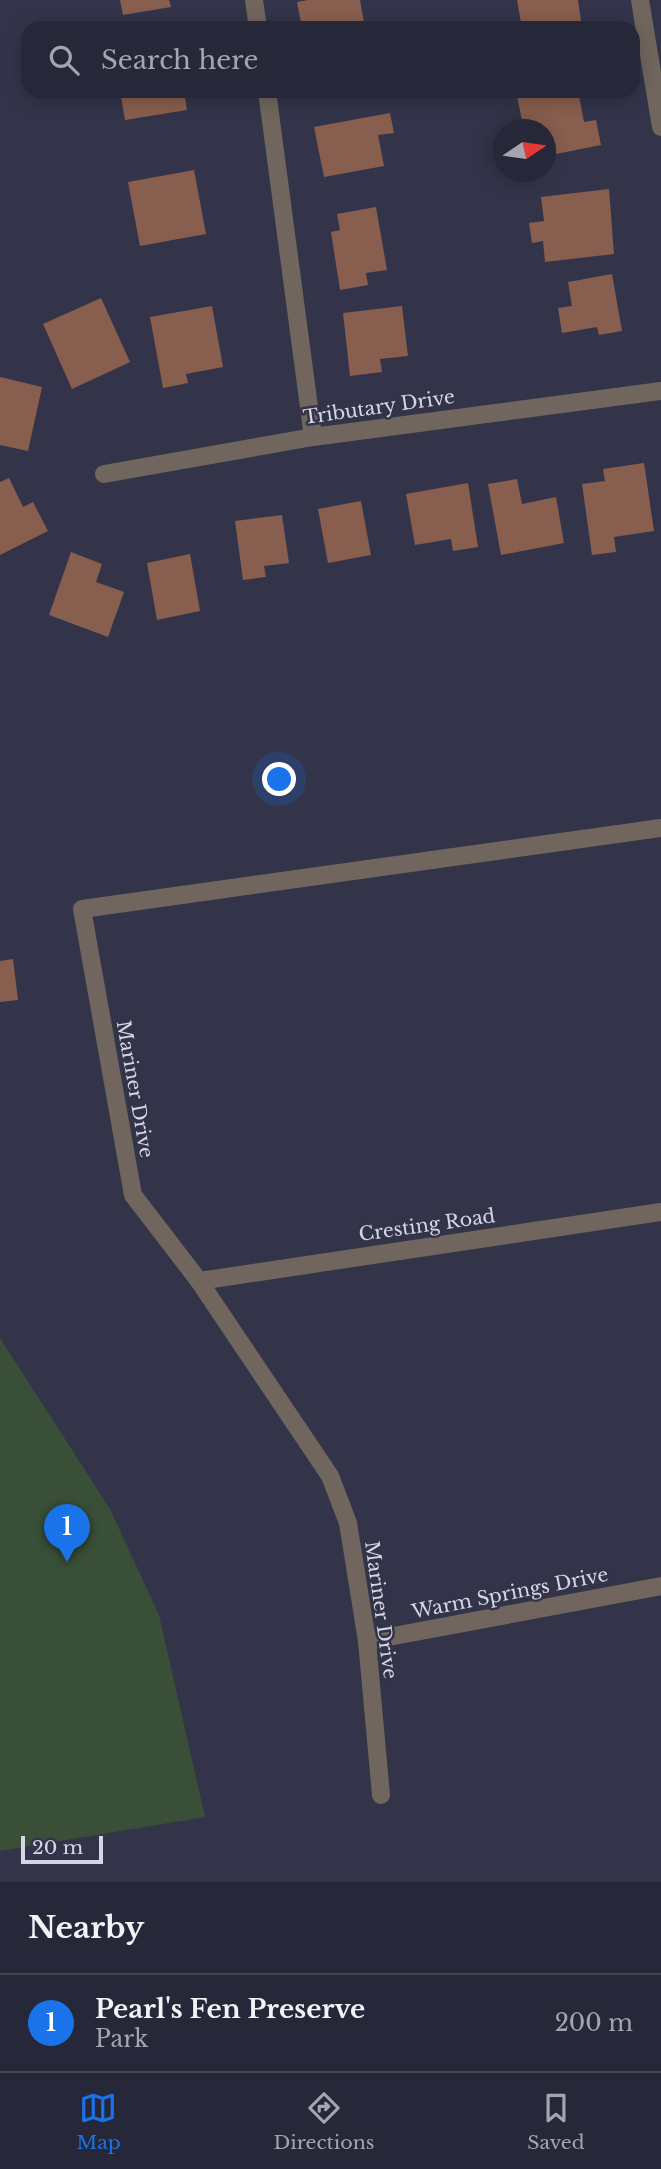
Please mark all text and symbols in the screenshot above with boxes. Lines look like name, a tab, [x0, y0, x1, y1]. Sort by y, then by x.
search box	[21, 21, 640, 98]
icon: search	[45, 41, 83, 79]
text: Search here	[101, 44, 258, 76]
north arrow	[493, 119, 556, 182]
street label: Tributary Drive	[302, 385, 456, 429]
your location	[262, 762, 296, 796]
street label: Mariner Drive	[112, 1019, 158, 1159]
street label: Cresting Road	[357, 1204, 497, 1246]
pin: 1	[44, 1504, 90, 1562]
street label: Mariner Drive	[360, 1540, 402, 1680]
street label: Warm Springs Drive	[409, 1563, 610, 1624]
scale bar	[21, 1833, 103, 1865]
text: 20 m	[32, 1836, 83, 1859]
text: Nearby	[28, 1909, 144, 1946]
text: Pearl's Fen Preserve	[95, 1993, 365, 2025]
text: 1	[46, 2009, 56, 2037]
text: 200 m	[555, 2009, 633, 2037]
text: Park	[95, 2025, 148, 2053]
tab: Map	[76, 2089, 121, 2154]
tab: Directions	[273, 2089, 374, 2154]
tab: Saved	[527, 2089, 585, 2154]

